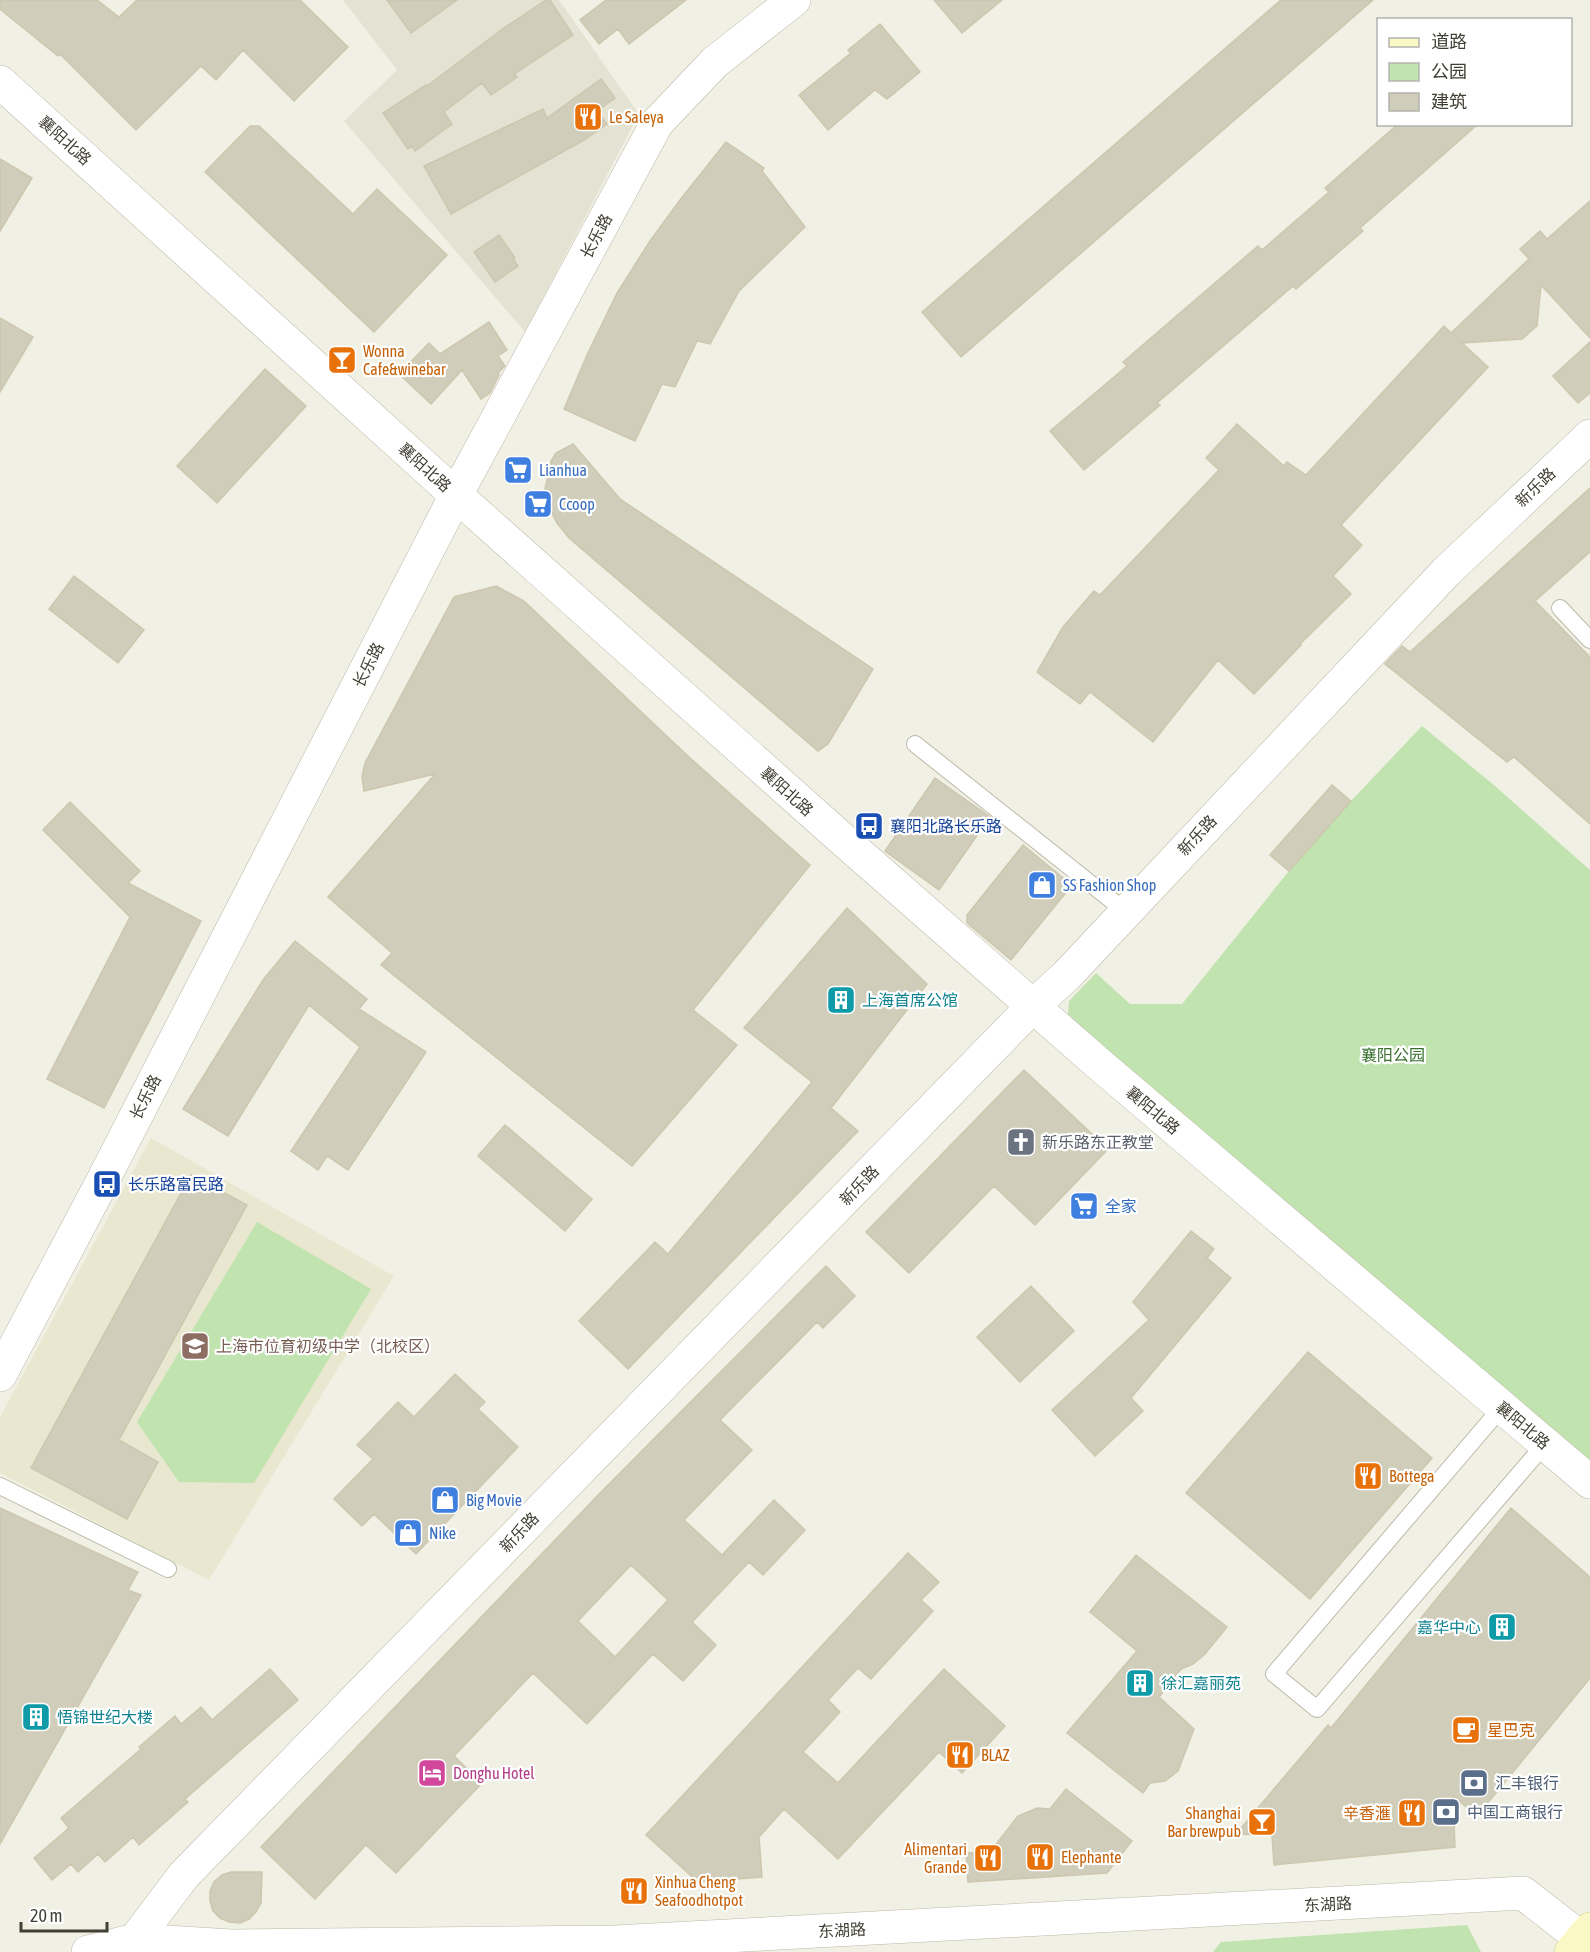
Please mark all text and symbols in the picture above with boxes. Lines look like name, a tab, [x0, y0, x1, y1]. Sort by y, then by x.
legend	[1377, 18, 1572, 126]
text: 道路	[1431, 31, 1467, 52]
text: 公园	[1431, 61, 1467, 82]
text: 建筑	[1431, 91, 1467, 112]
restaurant icon: Le Saleya	[572, 101, 604, 133]
place label: Le Saleya	[609, 108, 664, 127]
street label: 襄阳北路	[35, 112, 95, 168]
street label: 长乐路	[577, 211, 615, 261]
place label: Wonna Cafe&winebar	[363, 342, 446, 378]
bar icon: Wonna Cafe&winebar	[326, 344, 358, 376]
street label: 襄阳北路	[395, 439, 455, 495]
supermarket icon: Lianhua	[502, 454, 534, 486]
place label: Lianhua	[539, 461, 587, 479]
street label: 新乐路	[1511, 464, 1559, 510]
supermarket icon: Ccoop	[522, 488, 554, 520]
place label: Ccoop	[559, 495, 595, 514]
street label: 长乐路	[349, 640, 387, 690]
street label: 襄阳北路	[757, 763, 817, 819]
bus stop icon: 襄阳北路长乐路	[853, 810, 885, 842]
street label: 新乐路	[1174, 811, 1220, 859]
place label: 襄阳北路长乐路	[890, 817, 1002, 835]
shop icon: SS Fashion Shop	[1026, 869, 1058, 901]
place label: SS Fashion Shop	[1063, 876, 1156, 895]
building icon: 上海首席公馆	[825, 984, 857, 1016]
place label: 上海首席公馆	[862, 991, 958, 1009]
park label: 襄阳公园	[1361, 1046, 1425, 1064]
street label: 长乐路	[126, 1072, 164, 1122]
street label: 襄阳北路	[1123, 1083, 1183, 1137]
church icon: 新乐路东正教堂	[1005, 1126, 1037, 1158]
place label: 新乐路东正教堂	[1042, 1133, 1154, 1151]
street label: 新乐路	[836, 1161, 882, 1209]
bus stop icon: 长乐路富民路	[91, 1168, 123, 1200]
place label: 长乐路富民路	[128, 1175, 224, 1193]
supermarket icon: 全家	[1068, 1190, 1100, 1222]
place label: 全家	[1105, 1197, 1137, 1215]
school or university icon: 上海市位育初级中学（北校区）	[179, 1330, 211, 1362]
place label: 上海市位育初级中学（北校区）	[216, 1337, 440, 1355]
street label: 襄阳北路	[1493, 1398, 1553, 1452]
restaurant icon: Bottega	[1352, 1460, 1384, 1492]
place label: Bottega	[1389, 1467, 1434, 1486]
shop icon: Big Movie	[429, 1484, 461, 1516]
place label: Big Movie	[466, 1491, 522, 1510]
street label: 新乐路	[496, 1508, 542, 1556]
shop icon: Nike	[392, 1517, 424, 1549]
place label: Nike	[429, 1524, 456, 1542]
building icon: 嘉华中心	[1486, 1611, 1518, 1643]
place label: 嘉华中心	[1417, 1618, 1481, 1636]
building icon: 徐汇嘉丽苑	[1124, 1667, 1156, 1699]
place label: 徐汇嘉丽苑	[1161, 1674, 1241, 1692]
building icon: 悟锦世纪大楼	[20, 1701, 52, 1733]
place label: 悟锦世纪大楼	[57, 1708, 153, 1726]
cafe icon: 星巴克	[1450, 1714, 1482, 1746]
place label: 星巴克	[1487, 1721, 1535, 1739]
restaurant icon: BLAZ	[944, 1739, 976, 1771]
place label: BLAZ	[981, 1746, 1010, 1764]
hotel icon: Donghu Hotel	[416, 1757, 448, 1789]
place label: Donghu Hotel	[453, 1764, 535, 1783]
bank icon: 汇丰银行	[1458, 1767, 1490, 1799]
place label: 汇丰银行	[1495, 1774, 1559, 1792]
bank icon: 中国工商银行	[1430, 1796, 1462, 1828]
restaurant icon: 辛香滙	[1396, 1797, 1428, 1829]
place label: 中国工商银行	[1467, 1803, 1563, 1821]
place label: Shanghai Bar brewpub	[1167, 1804, 1241, 1841]
place label: 辛香滙	[1343, 1804, 1391, 1822]
bar icon: Shanghai Bar brewpub	[1246, 1806, 1278, 1838]
place label: Alimentari Grande	[904, 1840, 967, 1876]
restaurant icon: Elephante	[1024, 1841, 1056, 1873]
restaurant icon: Alimentari Grande	[972, 1842, 1004, 1874]
place label: Elephante	[1061, 1848, 1121, 1867]
place label: Xinhua Cheng Seafoodhotpot	[655, 1873, 743, 1910]
restaurant icon: Xinhua Cheng Seafoodhotpot	[618, 1875, 650, 1907]
street label: 东湖路	[1304, 1894, 1352, 1914]
scale bar	[21, 1895, 106, 1933]
text: 20 m	[30, 1905, 62, 1926]
street label: 东湖路	[818, 1920, 866, 1940]

